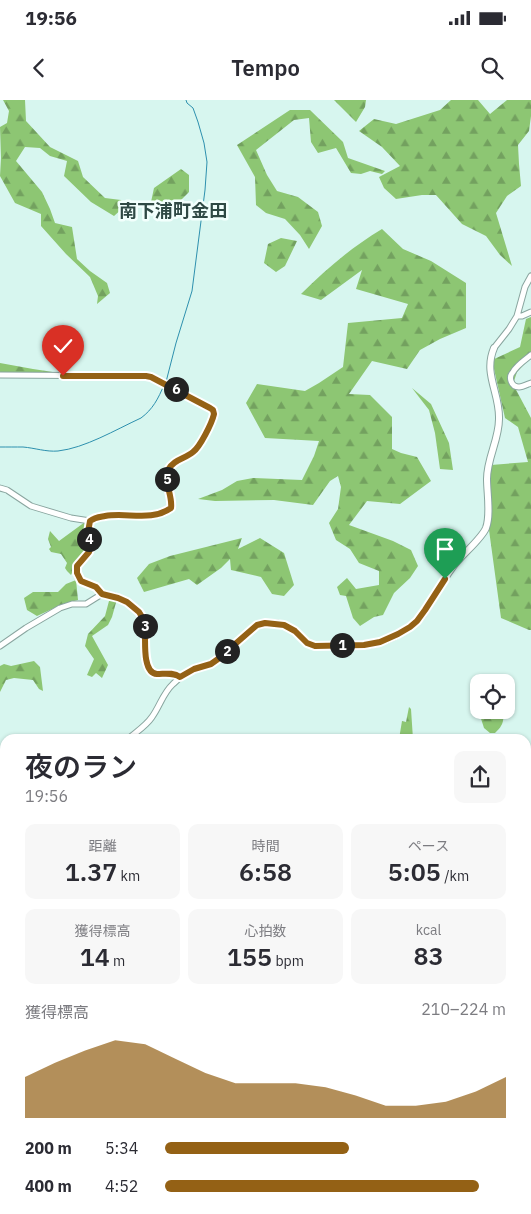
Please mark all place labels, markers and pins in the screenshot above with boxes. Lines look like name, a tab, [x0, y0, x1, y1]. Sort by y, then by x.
pin	[42, 325, 84, 376]
pin: 6	[164, 376, 188, 402]
pin: 5	[154, 466, 180, 492]
pin: 4	[76, 526, 102, 552]
pin	[424, 528, 466, 579]
pin: 3	[132, 614, 158, 638]
pin: 1	[330, 632, 354, 658]
pin: 2	[214, 638, 240, 664]

